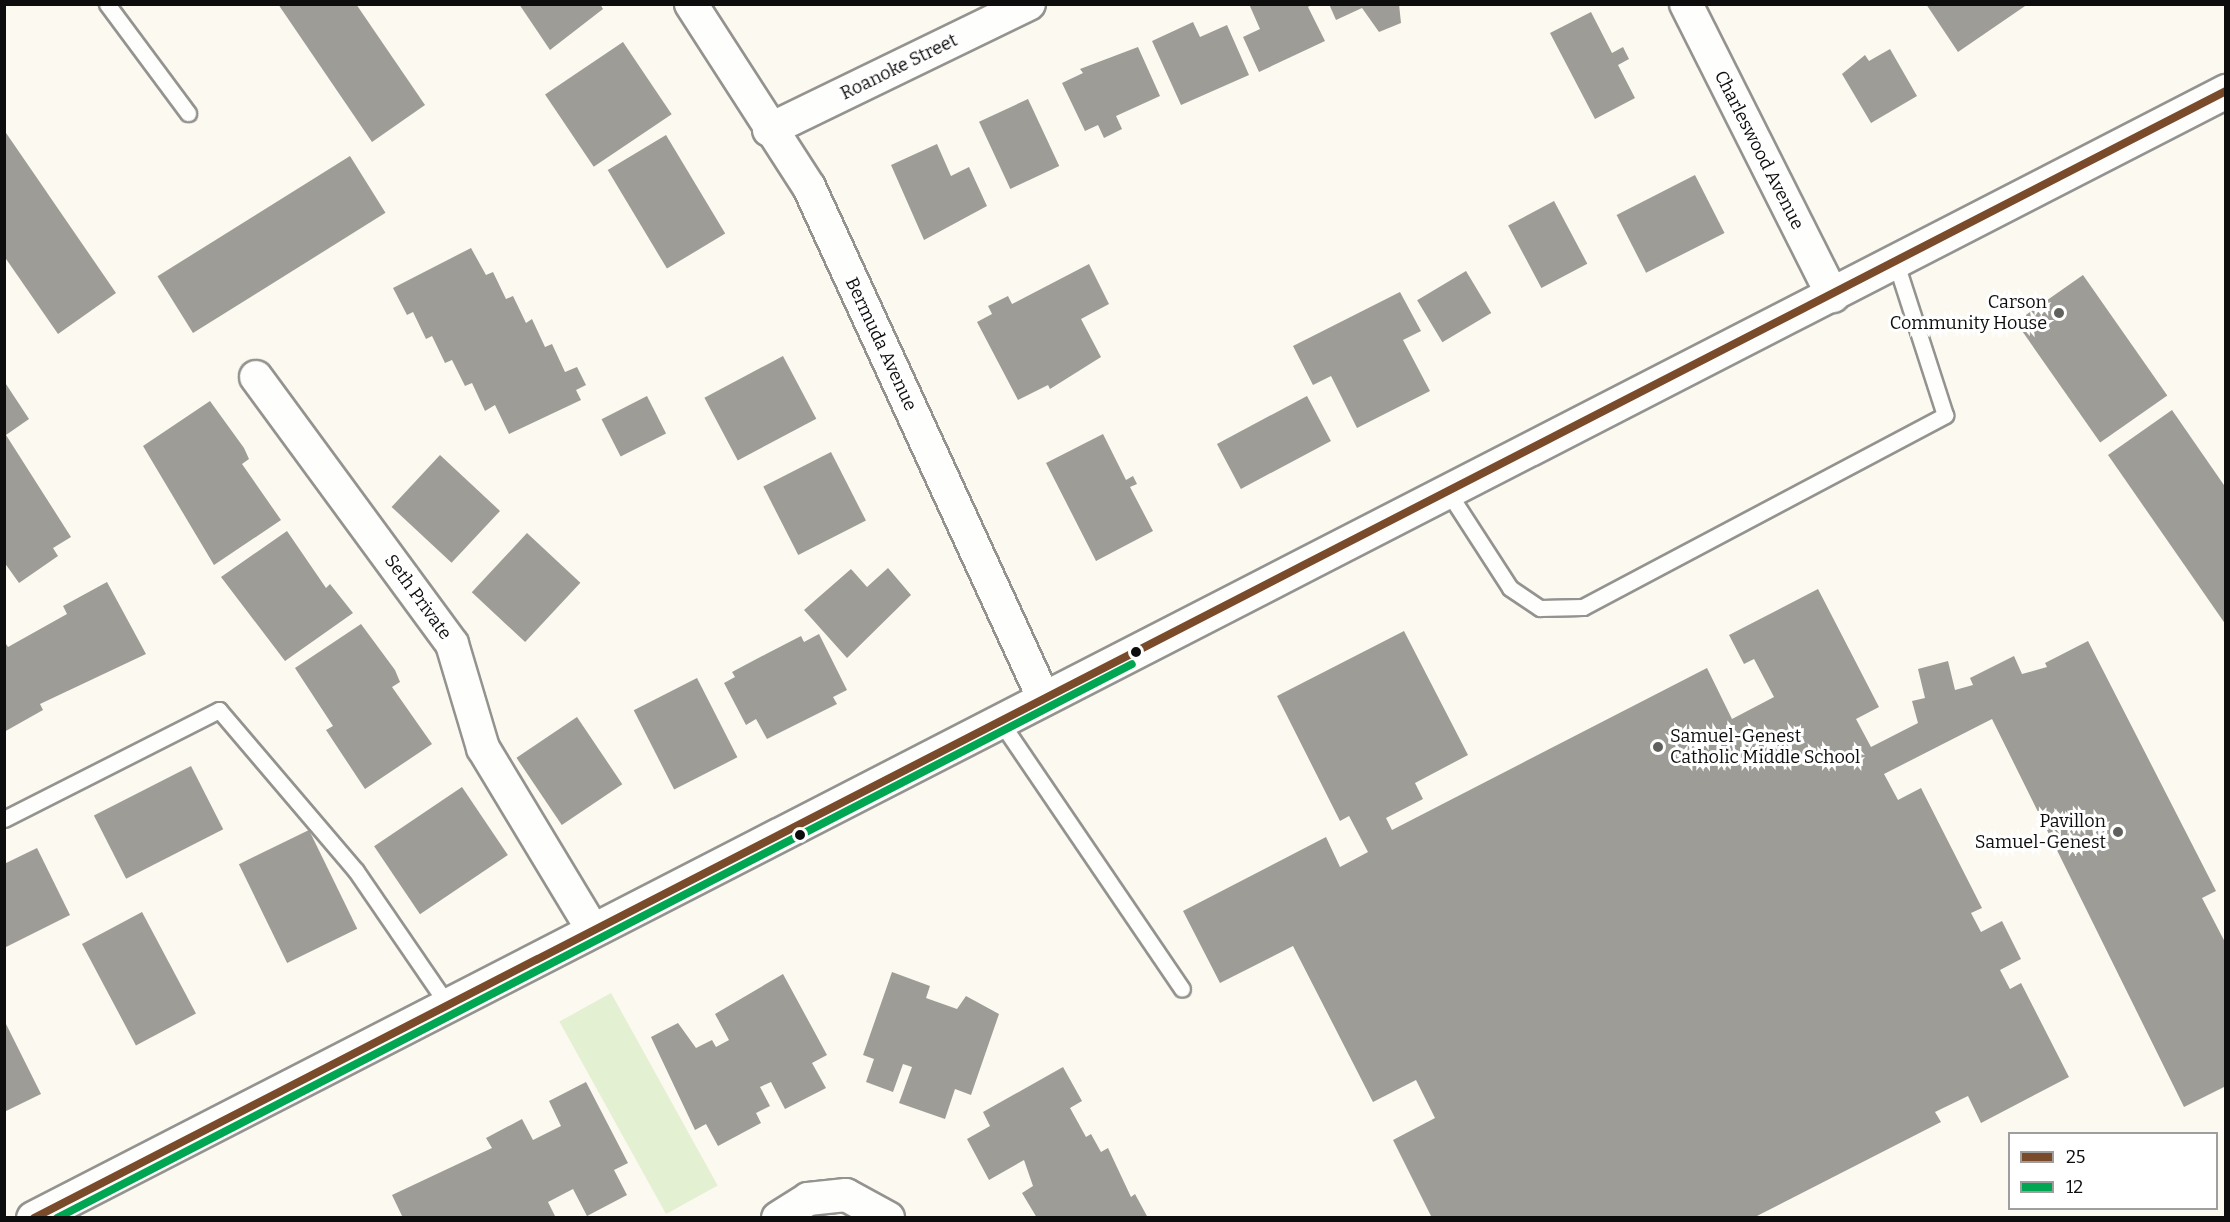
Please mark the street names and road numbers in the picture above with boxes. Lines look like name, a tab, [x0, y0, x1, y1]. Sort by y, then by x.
street label: Roanoke Street	[837, 29, 961, 105]
street label: Charleswood Avenue	[1710, 67, 1808, 233]
street label: Bermuda Avenue	[841, 274, 921, 414]
street label: Seth Private	[380, 550, 456, 644]

